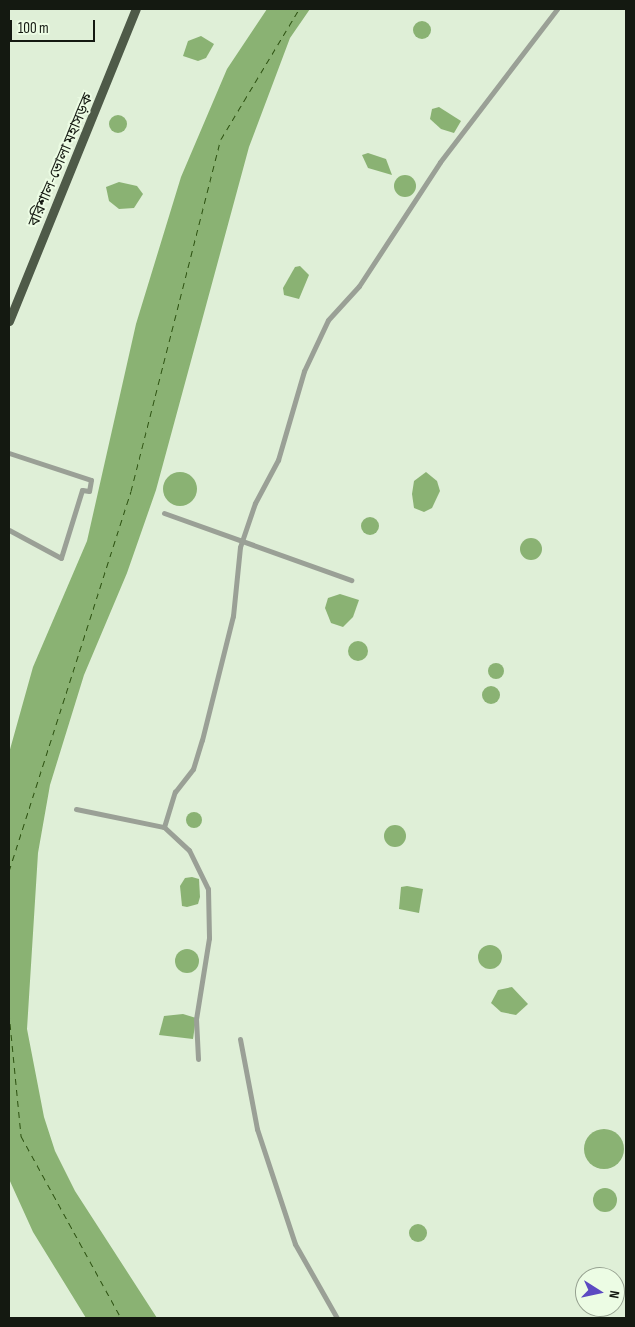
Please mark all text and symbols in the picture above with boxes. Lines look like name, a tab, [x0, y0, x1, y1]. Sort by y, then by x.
scale bar	[12, 10, 98, 42]
text: 100 m	[18, 19, 49, 38]
street label: বরিশাল-ভোলা মহাসড়ক	[25, 91, 97, 229]
north arrow	[575, 1267, 625, 1317]
text: N	[605, 1289, 623, 1300]

